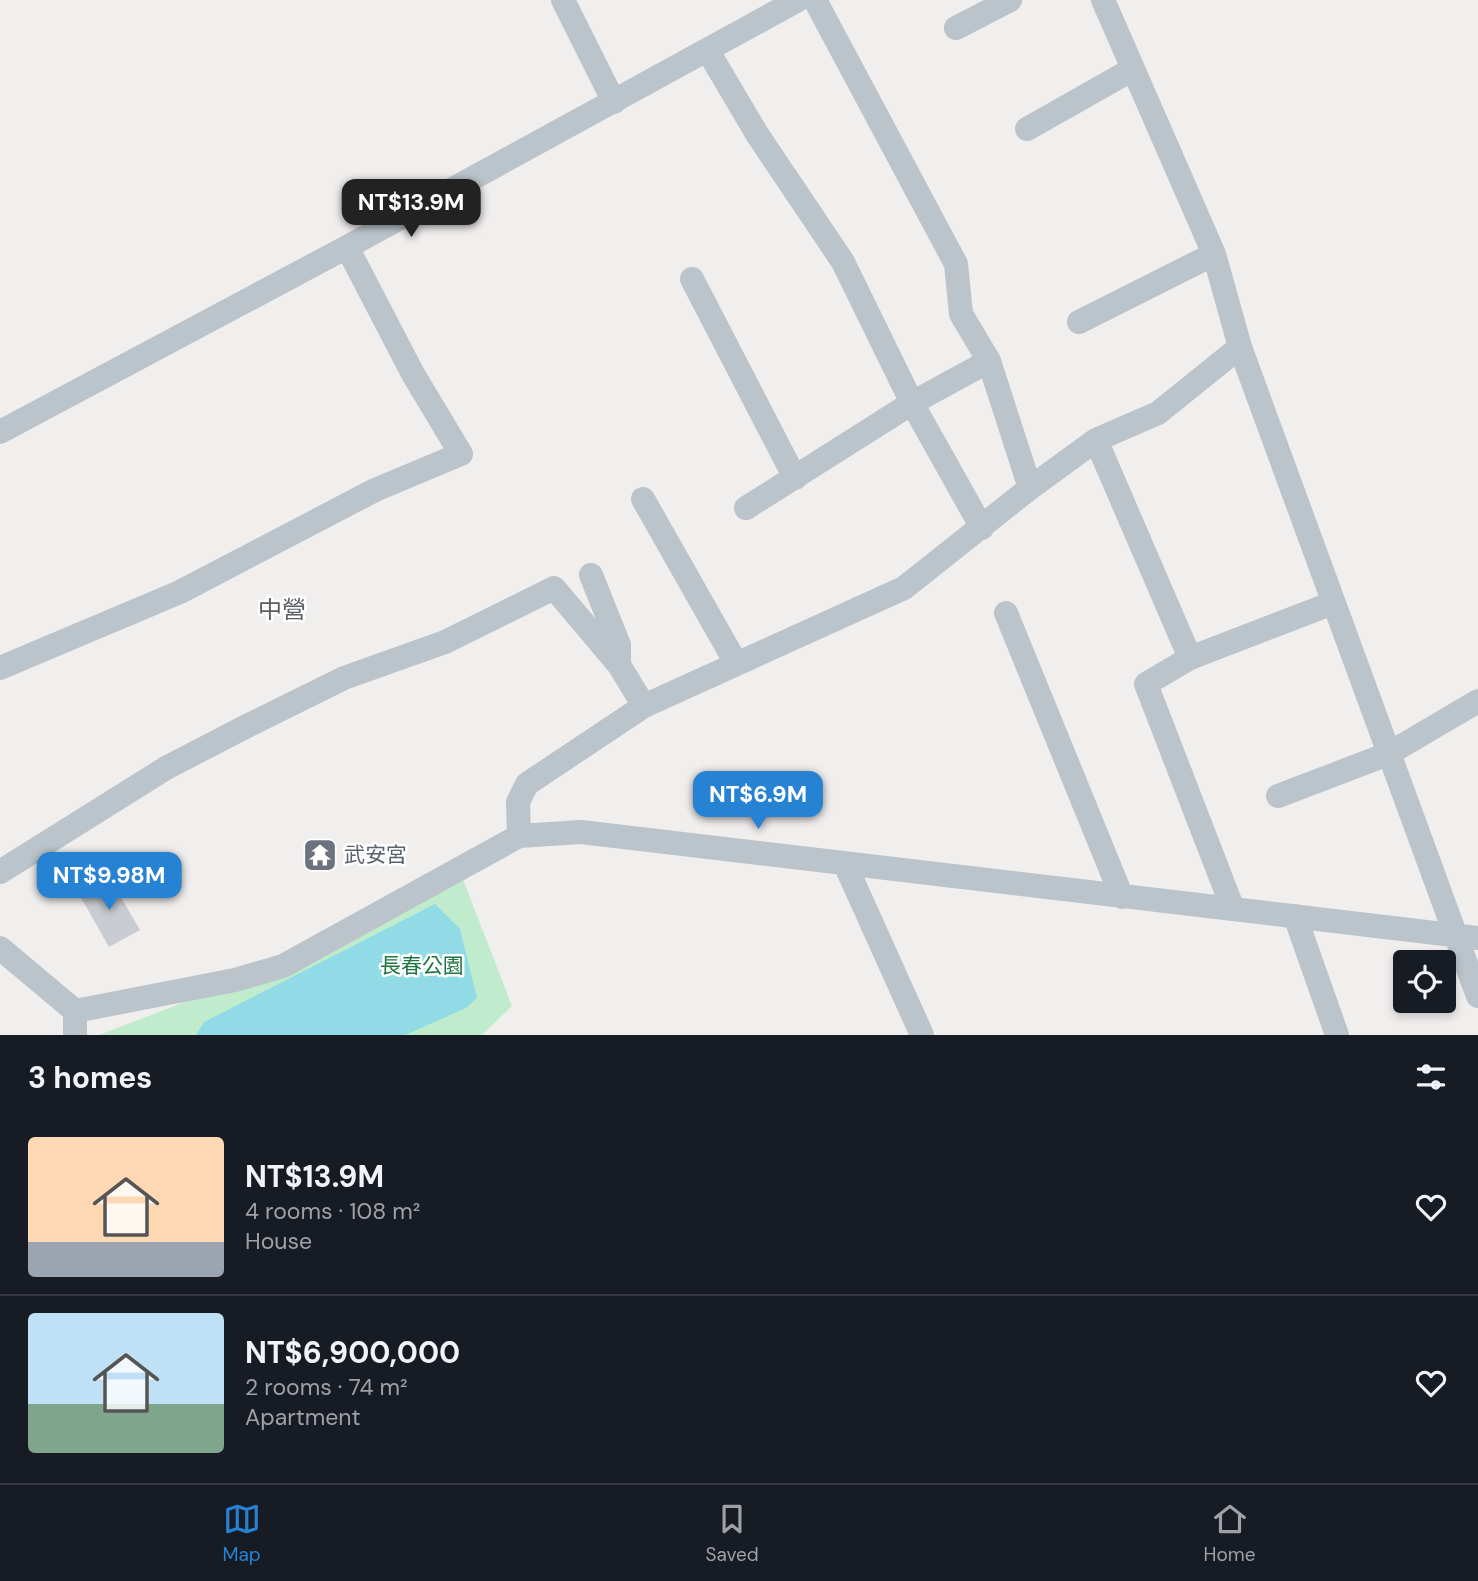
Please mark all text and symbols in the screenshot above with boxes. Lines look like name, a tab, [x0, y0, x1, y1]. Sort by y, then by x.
pin: NT$13.9M	[339, 180, 483, 239]
text: NT$13.9M	[358, 187, 464, 217]
district label: 中營	[258, 594, 306, 625]
pin: NT$6.9M	[693, 772, 823, 831]
text: NT$6.9M	[709, 779, 807, 809]
temple icon: 武安宮	[301, 836, 339, 874]
place label: 武安宮	[344, 841, 407, 869]
pin: NT$9.98M	[37, 852, 181, 912]
text: NT$9.98M	[53, 860, 165, 890]
map controls	[1393, 950, 1456, 1013]
button: locate	[1393, 950, 1456, 1013]
park label: 長春公園	[380, 952, 464, 980]
text: 3 homes	[28, 1058, 152, 1097]
icon: filters	[1412, 1058, 1450, 1096]
text: NT$13.9M	[245, 1157, 384, 1196]
icon: home	[84, 1165, 168, 1249]
icon: heart	[1412, 1188, 1450, 1226]
text: 4 rooms · 108 m²	[245, 1196, 420, 1226]
text: House	[245, 1226, 312, 1256]
text: NT$6,900,000	[245, 1333, 460, 1372]
icon: home	[84, 1341, 168, 1425]
icon: heart	[1412, 1364, 1450, 1402]
text: 2 rooms · 74 m²	[245, 1372, 408, 1402]
text: Apartment	[245, 1402, 360, 1432]
tab: Map	[222, 1500, 261, 1567]
tab: Saved	[706, 1500, 759, 1567]
tab: Home	[1204, 1500, 1256, 1567]

